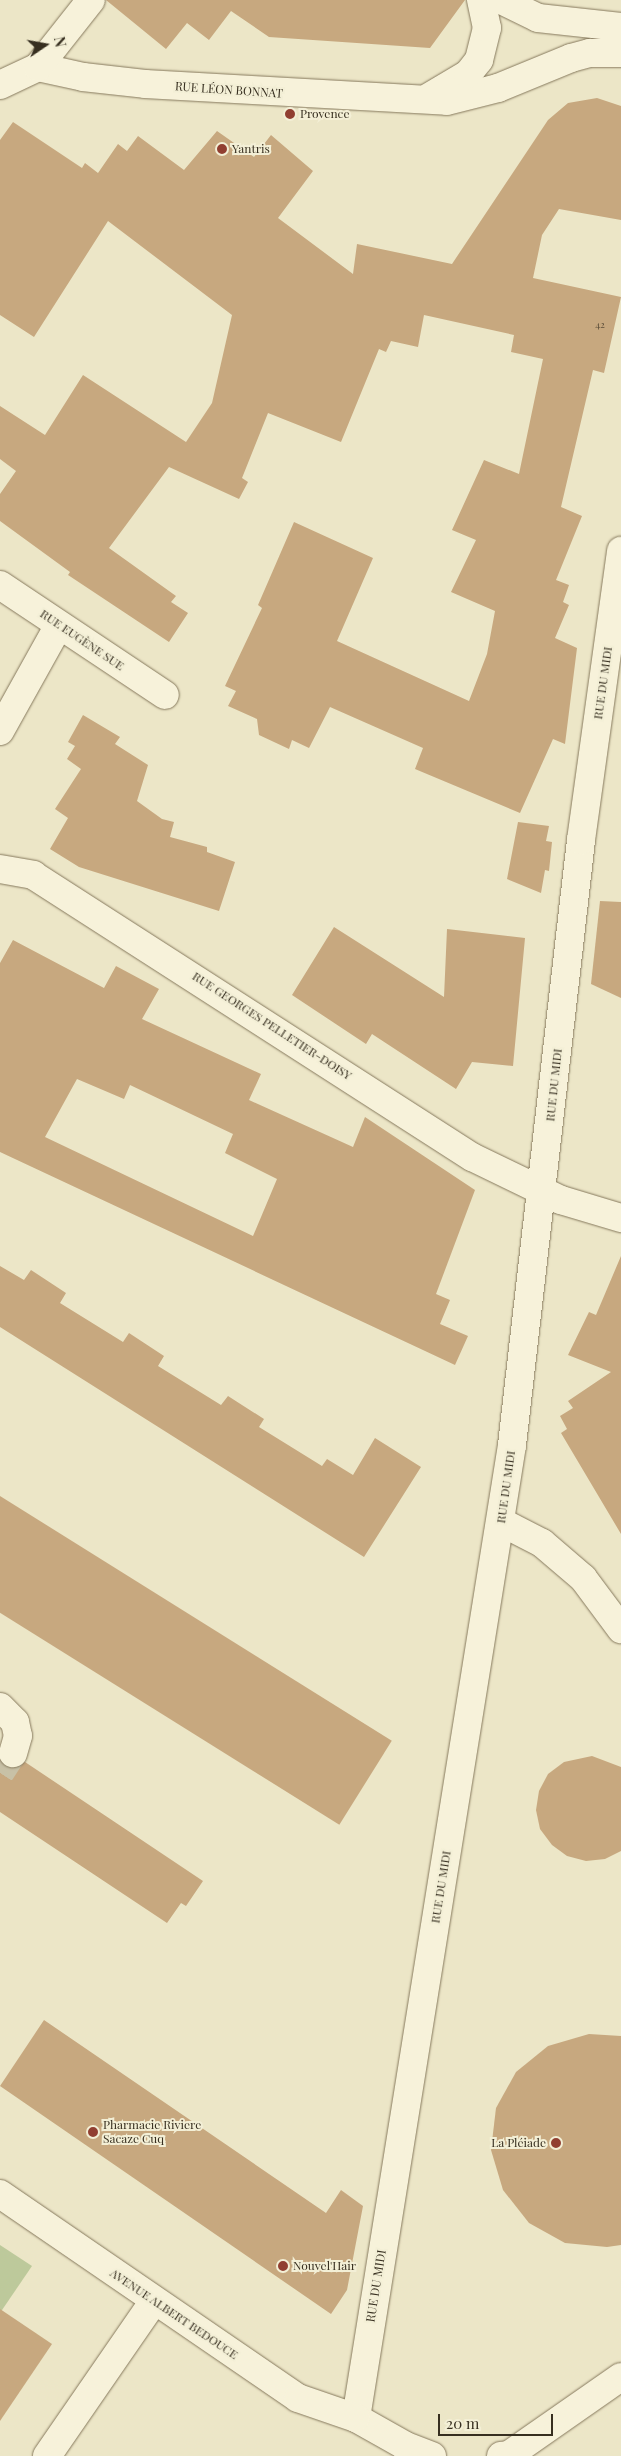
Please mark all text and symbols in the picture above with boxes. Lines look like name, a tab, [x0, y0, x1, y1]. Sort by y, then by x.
north arrow	[20, 20, 70, 70]
text: N	[50, 35, 71, 49]
street label: RUE LÉON BONNAT	[174, 79, 284, 101]
place label: Provence	[300, 107, 350, 121]
marker: Provence	[284, 108, 296, 120]
place label: Yantris	[232, 142, 270, 156]
marker: Yantris	[216, 143, 228, 155]
house number: 42	[595, 319, 605, 331]
street label: RUE EUGÈNE SUE	[37, 607, 127, 673]
street label: RUE DU MIDI	[591, 646, 615, 720]
street label: RUE GEORGES PELLETIER-DOISY	[190, 969, 354, 1083]
street label: RUE DU MIDI	[543, 1048, 565, 1122]
street label: RUE DU MIDI	[494, 1450, 518, 1524]
street label: RUE DU MIDI	[428, 1850, 454, 1924]
place label: Pharmacie Riviere Sacaze Cuq	[103, 2118, 201, 2146]
marker: Pharmacie Riviere Sacaze Cuq	[87, 2126, 99, 2138]
place label: La Pléiade	[491, 2136, 546, 2150]
marker: La Pléiade	[550, 2137, 562, 2149]
street label: RUE DU MIDI	[363, 2249, 389, 2323]
place label: Nouvel'Hair	[293, 2259, 356, 2273]
marker: Nouvel'Hair	[277, 2260, 289, 2272]
street label: AVENUE ALBERT BEDOUCE	[107, 2266, 241, 2362]
scale bar	[441, 2404, 556, 2436]
text: 20 m	[446, 2413, 479, 2433]

